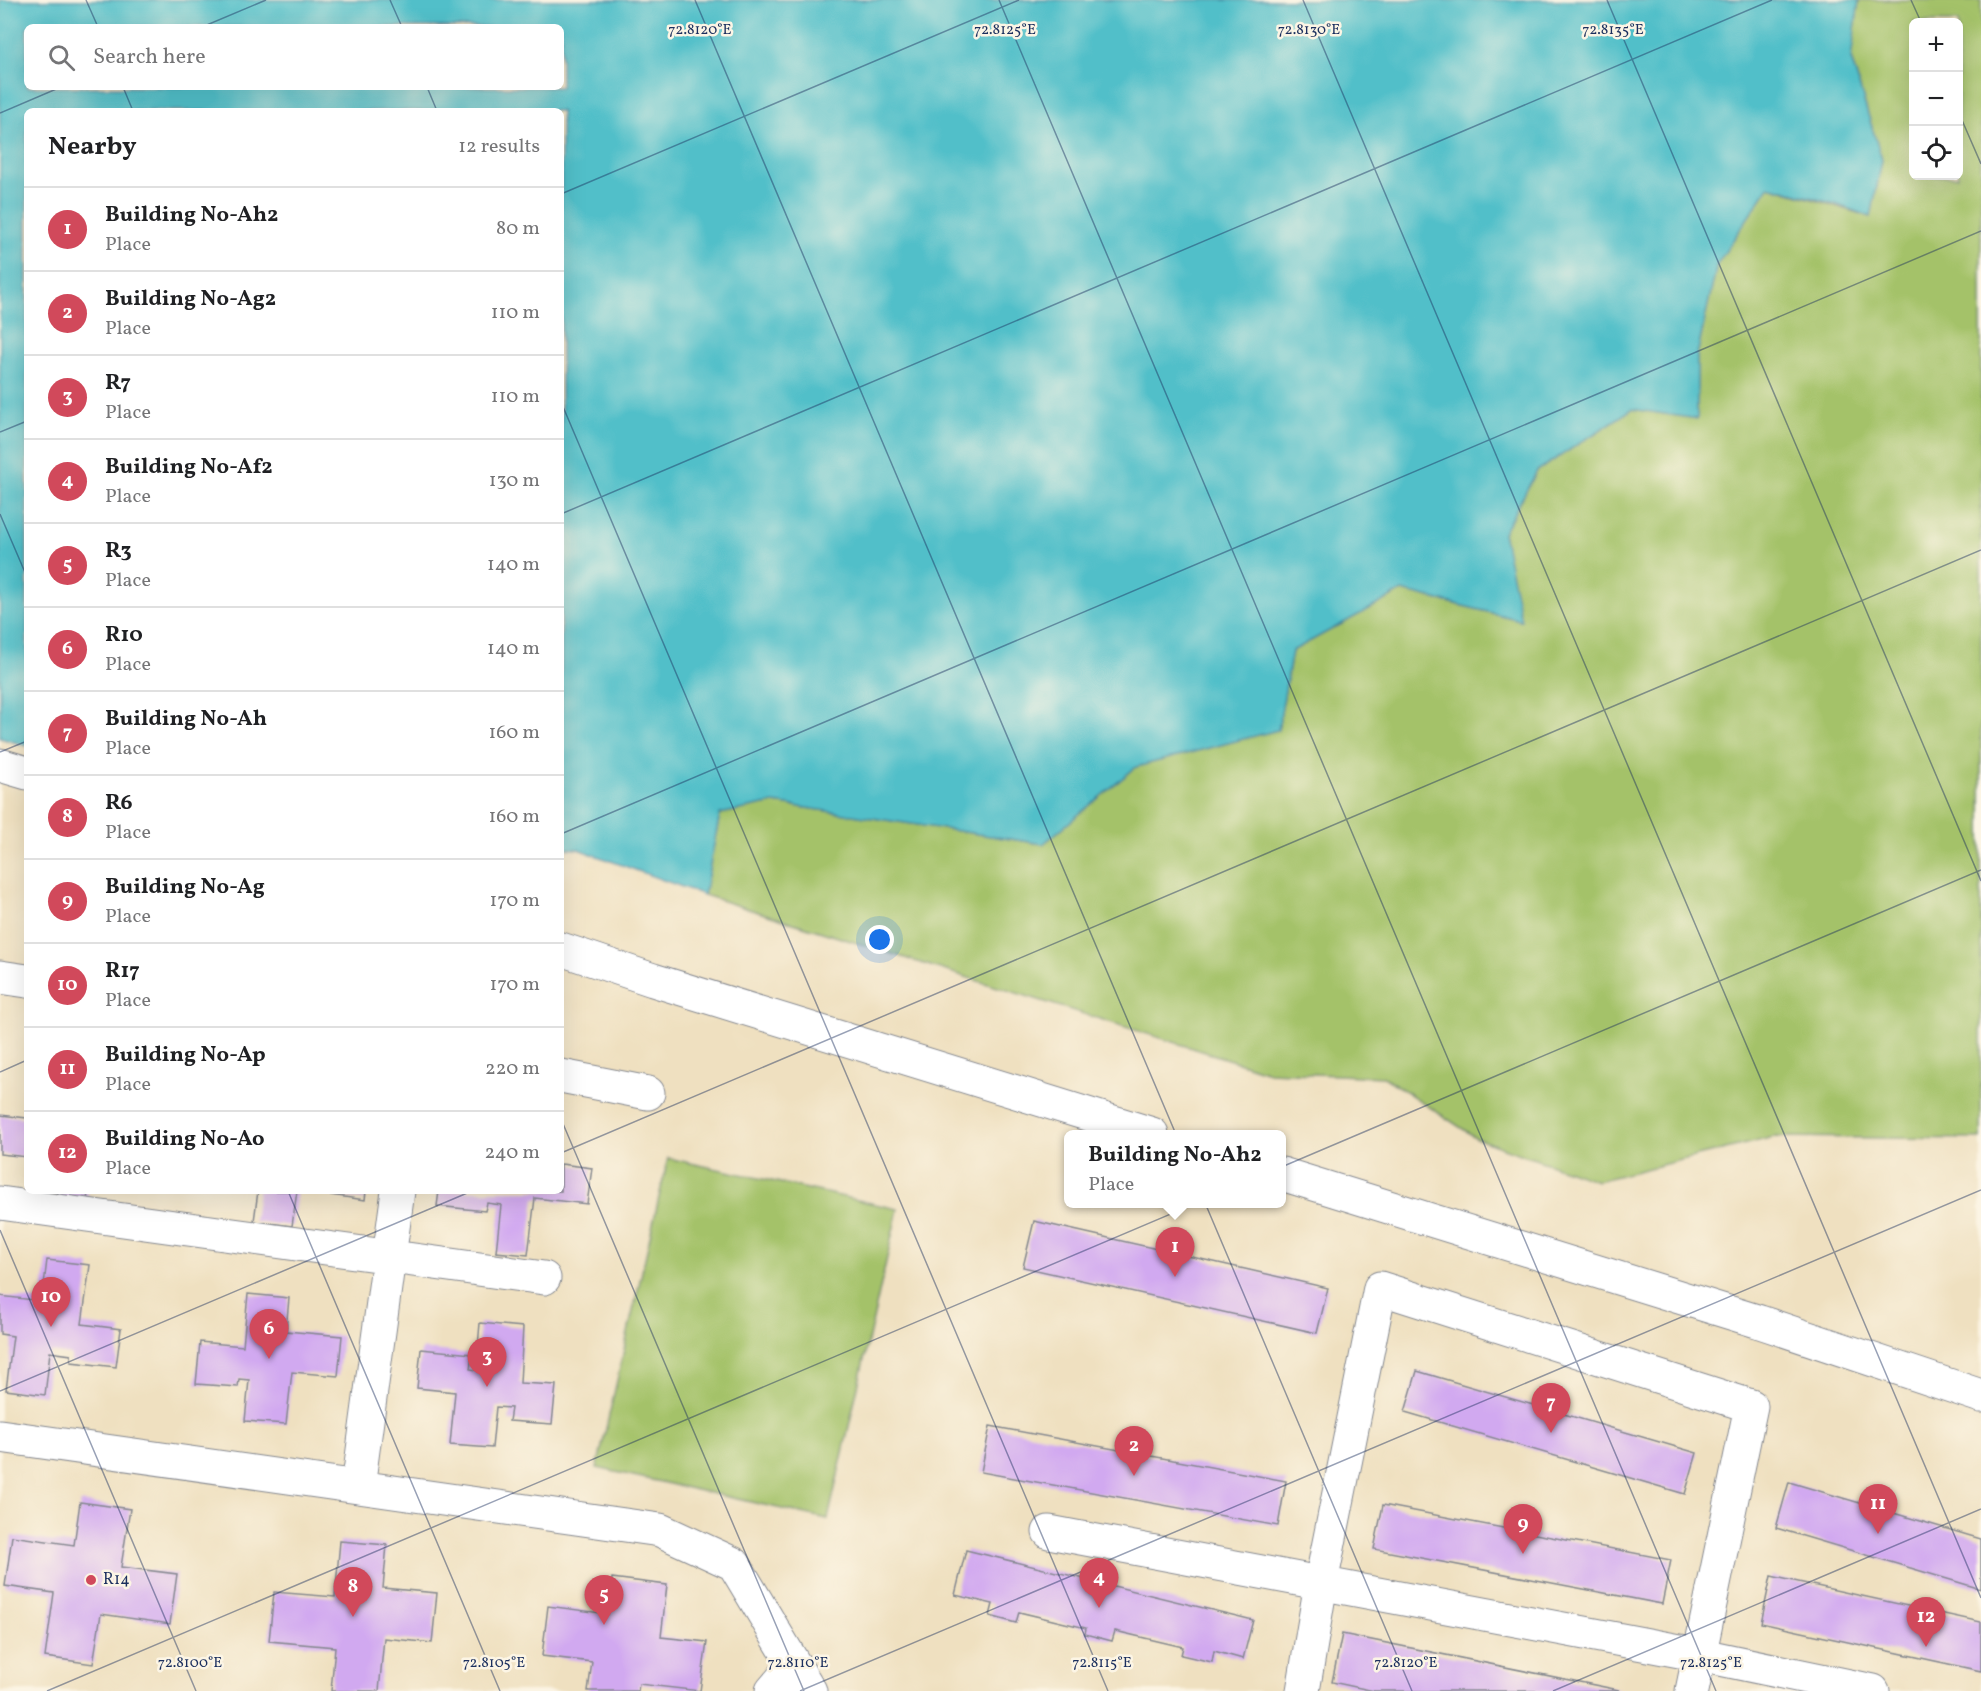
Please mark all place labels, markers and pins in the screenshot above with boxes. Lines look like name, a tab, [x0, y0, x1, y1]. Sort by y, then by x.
pin: 1	[1156, 1228, 1194, 1277]
pin: 10	[32, 1278, 70, 1327]
pin: 6	[250, 1310, 288, 1359]
pin: 3	[468, 1338, 506, 1387]
pin: 7	[1532, 1384, 1570, 1433]
pin: 2	[1114, 1426, 1154, 1476]
pin: 11	[1858, 1484, 1898, 1534]
pin: 9	[1504, 1504, 1543, 1554]
pin: 4	[1080, 1558, 1118, 1608]
pin: 8	[334, 1568, 372, 1617]
place label: R14	[103, 1569, 130, 1591]
marker: R14	[84, 1573, 98, 1587]
pin: 5	[584, 1576, 624, 1625]
pin: 12	[1906, 1598, 1946, 1647]

